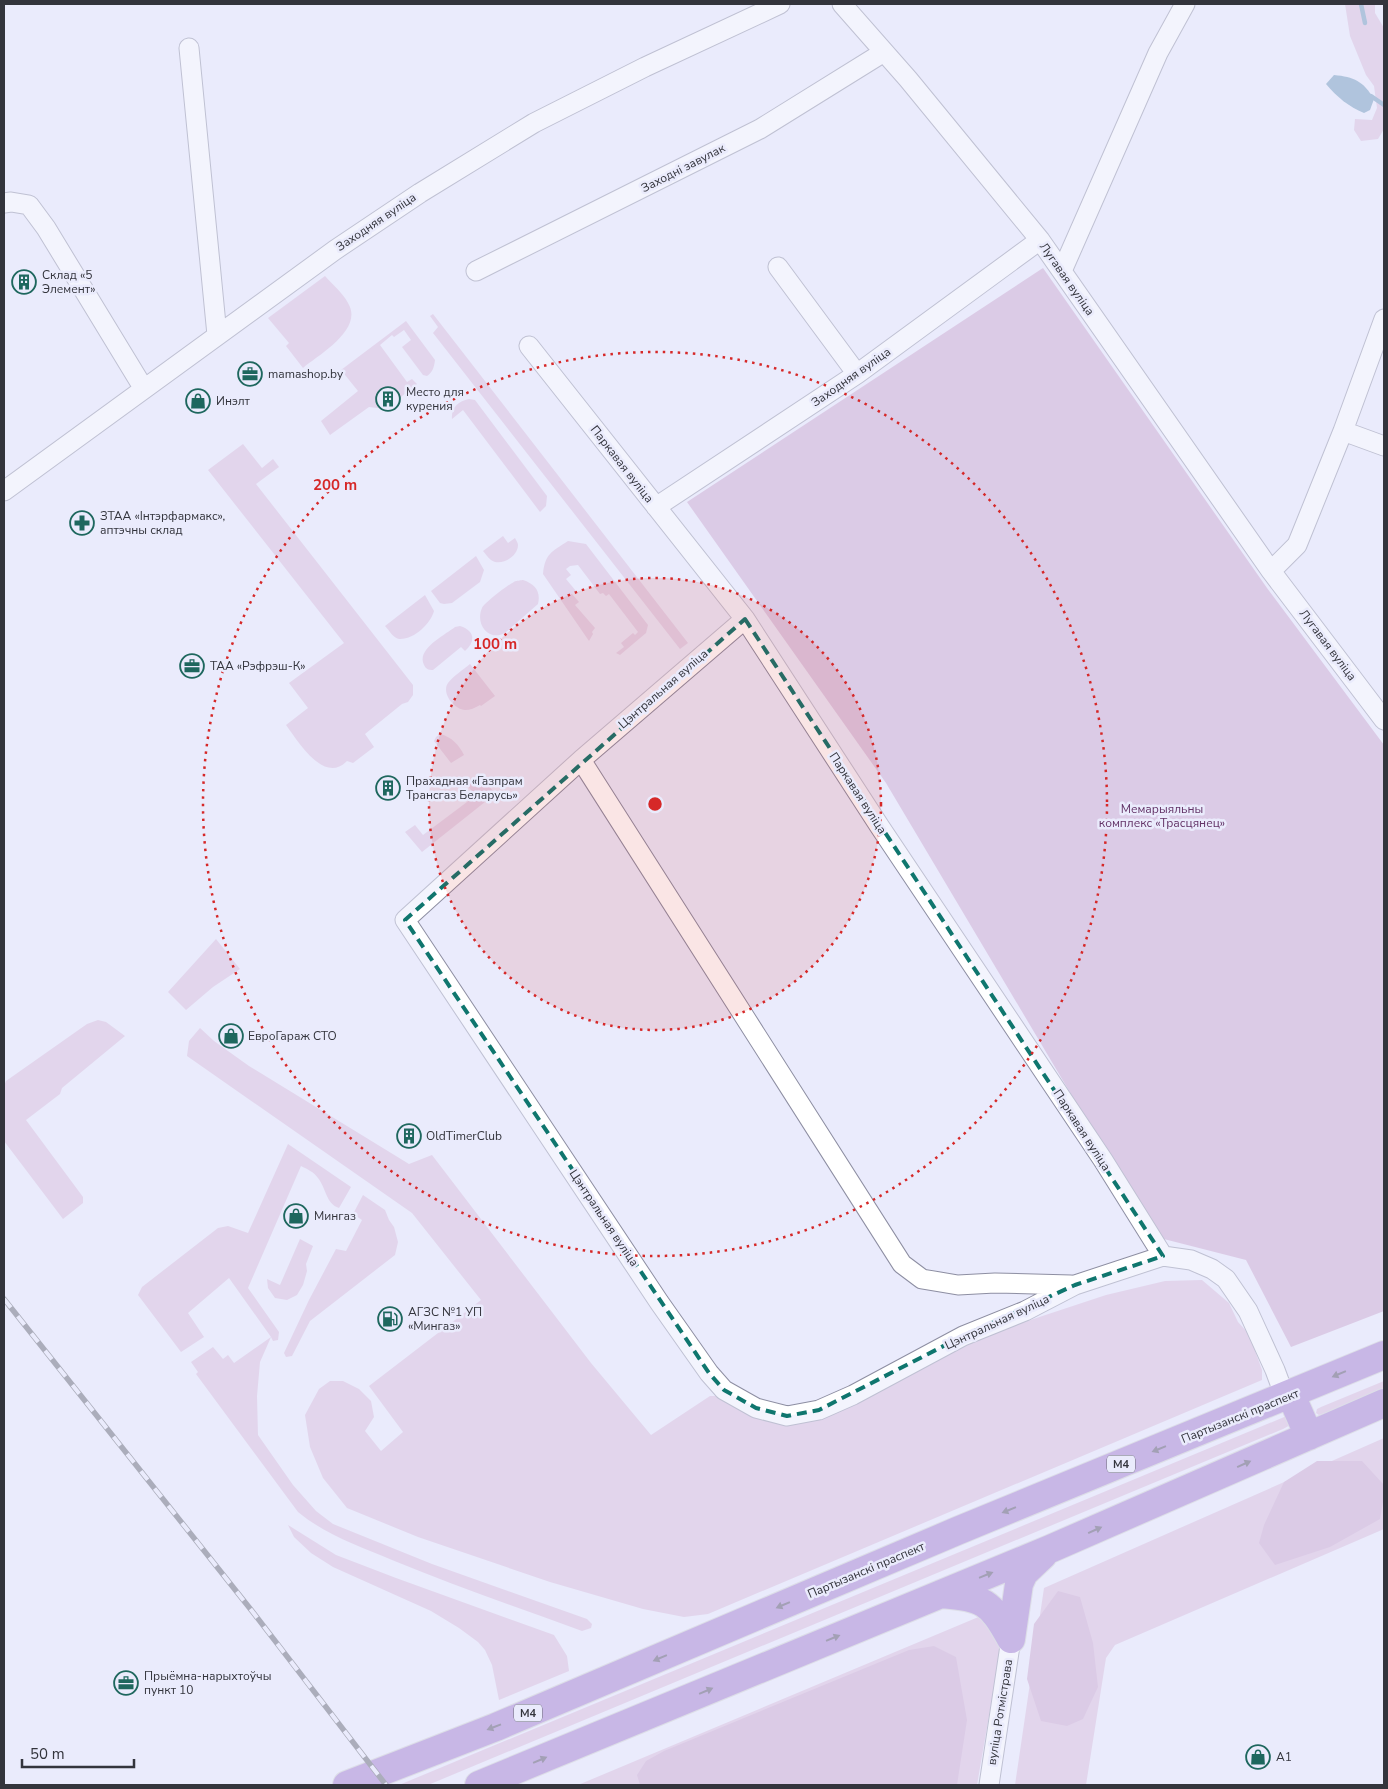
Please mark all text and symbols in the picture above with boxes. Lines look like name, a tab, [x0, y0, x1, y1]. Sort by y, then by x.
street label: Заходні завулак	[638, 140, 728, 196]
street label: Заходняя вуліца	[333, 189, 419, 255]
street label: Лугавая вуліца	[1036, 239, 1098, 319]
place label: Склад «5 Элемент»	[42, 267, 95, 297]
building icon: Склад «5 Элемент»	[11, 269, 37, 295]
street label: Заходняя вуліца	[808, 344, 894, 410]
office icon: mamashop.by	[237, 361, 263, 387]
place label: mamashop.by	[268, 366, 344, 382]
place label: Место для курения	[406, 384, 464, 414]
building icon: Место для курения	[375, 386, 401, 412]
shop icon: Инэлт	[185, 388, 211, 414]
place label: Инэлт	[216, 393, 251, 409]
street label: Паркавая вуліца	[587, 422, 657, 506]
text: 200 m	[313, 475, 357, 495]
place label: ЗТАА «Інтэрфармакс», аптэчны склад	[100, 508, 225, 538]
pharmacy icon: ЗТАА «Інтэрфармакс», аптэчны склад	[69, 510, 95, 536]
street label: Лугавая вуліца	[1296, 606, 1360, 684]
text: 100 m	[473, 634, 517, 654]
street label: Цэнтральная вуліца	[615, 646, 711, 732]
office icon: ТАА «Рэфрэш-К»	[179, 653, 205, 679]
place label: ТАА «Рэфрэш-К»	[210, 658, 306, 674]
street label: Паркавая вуліца	[826, 749, 890, 837]
place label: Прахадная «Газпрам Трансгаз Беларусь»	[406, 773, 523, 803]
building icon: Прахадная «Газпрам Трансгаз Беларусь»	[375, 775, 401, 801]
centre of rings	[646, 795, 664, 813]
park label: Мемарыяльны комплекс «Трасцянец»	[1099, 801, 1225, 831]
shop icon: ЕвроГараж СТО	[218, 1023, 244, 1049]
place label: ЕвроГараж СТО	[248, 1028, 337, 1044]
street label: Паркавая вуліца	[1050, 1086, 1114, 1174]
building icon: OldTimerClub	[396, 1123, 422, 1149]
place label: OldTimerClub	[426, 1128, 502, 1144]
street label: Цэнтральная вуліца	[566, 1166, 642, 1270]
shop icon: Мингаз	[283, 1203, 309, 1229]
place label: Мингаз	[314, 1208, 356, 1224]
street label: Цэнтральная вуліца	[942, 1291, 1052, 1353]
place label: АГЗС №1 УП «Мингаз»	[408, 1304, 482, 1334]
fuel station icon: АГЗС №1 УП «Мингаз»	[377, 1306, 403, 1332]
one-way arrow	[1332, 1371, 1346, 1379]
street label: Партызанскі праспект	[1179, 1385, 1302, 1447]
one-way arrow	[1151, 1445, 1166, 1453]
road number: М4	[1107, 1456, 1135, 1472]
one-way arrow	[1237, 1460, 1251, 1468]
one-way arrow	[1001, 1507, 1016, 1515]
one-way arrow	[1088, 1525, 1102, 1533]
street label: Партызанскі праспект	[805, 1538, 928, 1602]
one-way arrow	[979, 1571, 993, 1579]
one-way arrow	[776, 1601, 790, 1609]
one-way arrow	[826, 1634, 840, 1642]
one-way arrow	[653, 1654, 667, 1662]
street label: вуліца Ротмістрава	[984, 1658, 1016, 1766]
place label: Прыёмна-нарыхтоўчы пункт 10	[144, 1668, 271, 1698]
office icon: Прыёмна-нарыхтоўчы пункт 10	[113, 1670, 139, 1696]
one-way arrow	[699, 1687, 714, 1695]
road number: М4	[514, 1705, 542, 1722]
one-way arrow	[486, 1723, 501, 1731]
scale bar	[22, 1736, 135, 1768]
text: 50 m	[30, 1744, 65, 1764]
shop icon: A1	[1245, 1744, 1271, 1770]
place label: A1	[1276, 1749, 1292, 1765]
one-way arrow	[533, 1756, 548, 1764]

